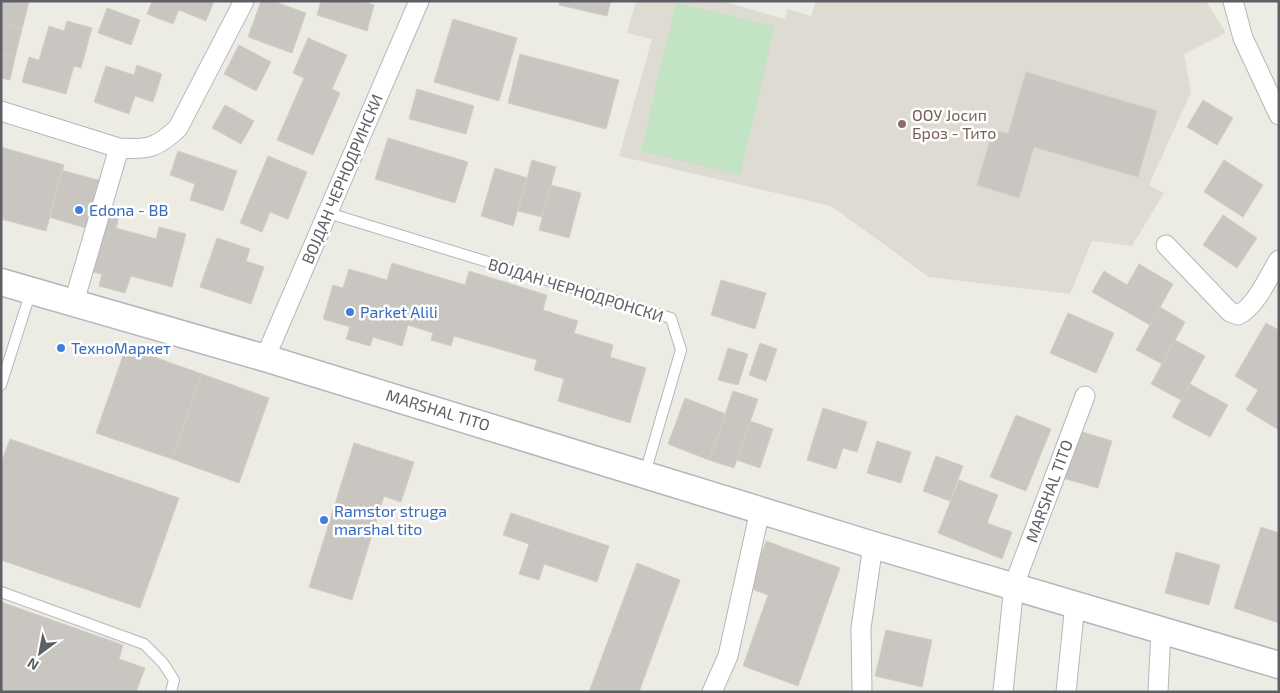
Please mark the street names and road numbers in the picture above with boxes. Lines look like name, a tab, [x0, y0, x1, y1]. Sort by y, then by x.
street label: ВОЈДАН ЧЕРНОДРИНСКИ	[297, 91, 386, 267]
street label: ВОЈДАН ЧЕРНОДРОНСКИ	[486, 254, 666, 325]
street label: MARSHAL TITO	[384, 385, 492, 434]
street label: MARSHAL TITO	[1021, 437, 1076, 545]

